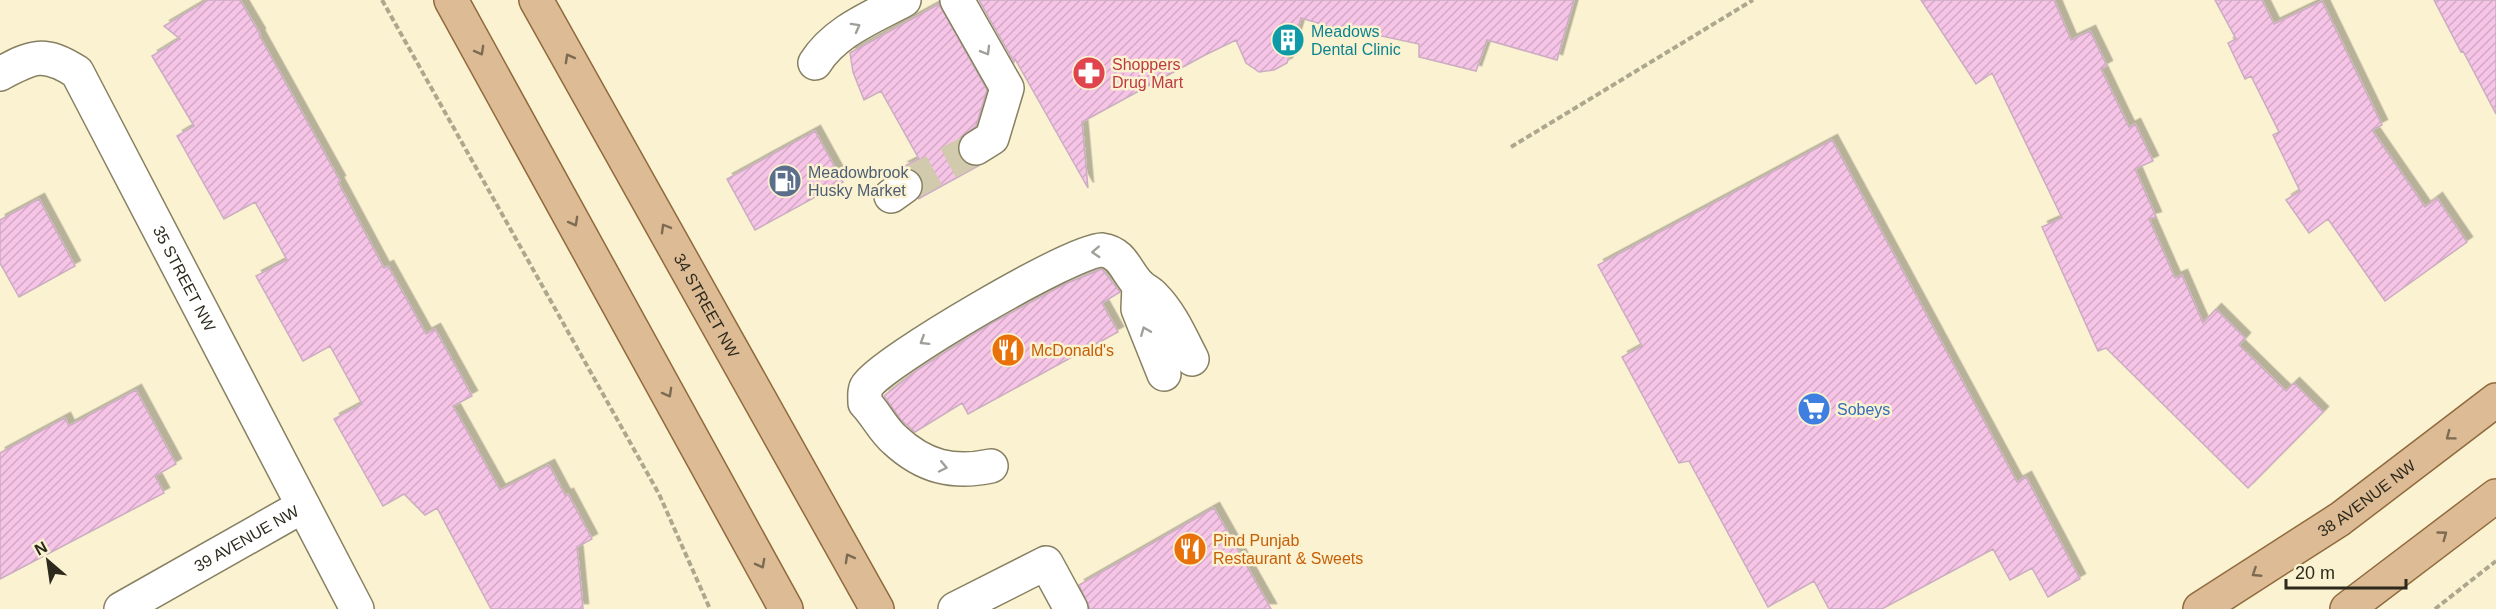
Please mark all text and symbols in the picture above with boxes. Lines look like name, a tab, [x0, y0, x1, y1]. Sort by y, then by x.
building icon: Meadows Dental Clinic	[1270, 22, 1306, 58]
one-way arrow	[850, 23, 860, 34]
place label: Meadows Dental Clinic	[1311, 23, 1401, 58]
one-way arrow	[472, 45, 484, 55]
one-way arrow	[979, 45, 990, 55]
one-way arrow	[565, 54, 576, 65]
pharmacy icon: Shoppers Drug Mart	[1071, 55, 1107, 91]
place label: Shoppers Drug Mart	[1112, 56, 1184, 91]
fuel station icon: Meadowbrook Husky Market	[767, 163, 803, 199]
place label: Meadowbrook Husky Market	[808, 164, 910, 199]
one-way arrow	[567, 216, 578, 226]
street label: 35 STREET NW	[150, 223, 219, 335]
one-way arrow	[661, 224, 672, 234]
one-way arrow	[1092, 246, 1101, 259]
street label: 34 STREET NW	[671, 251, 743, 361]
one-way arrow	[1140, 326, 1152, 337]
restaurant icon: McDonald's	[990, 332, 1026, 368]
one-way arrow	[920, 334, 930, 346]
place label: McDonald's	[1031, 342, 1114, 359]
one-way arrow	[661, 386, 672, 397]
supermarket icon: Sobeys	[1796, 391, 1832, 427]
place label: Sobeys	[1837, 401, 1890, 418]
one-way arrow	[2445, 429, 2456, 440]
street label: 38 AVENUE NW	[2315, 456, 2419, 540]
one-way arrow	[938, 459, 948, 472]
street label: 39 AVENUE NW	[191, 502, 302, 575]
north arrow	[18, 531, 78, 591]
restaurant icon: Pind Punjab Restaurant & Sweets	[1172, 531, 1208, 567]
one-way arrow	[2436, 531, 2447, 542]
place label: Pind Punjab Restaurant & Sweets	[1213, 532, 1363, 567]
text: N	[32, 538, 50, 559]
scale bar	[2286, 552, 2406, 590]
one-way arrow	[845, 554, 856, 564]
one-way arrow	[754, 558, 765, 569]
text: 20 m	[2295, 563, 2335, 583]
one-way arrow	[2252, 565, 2262, 577]

